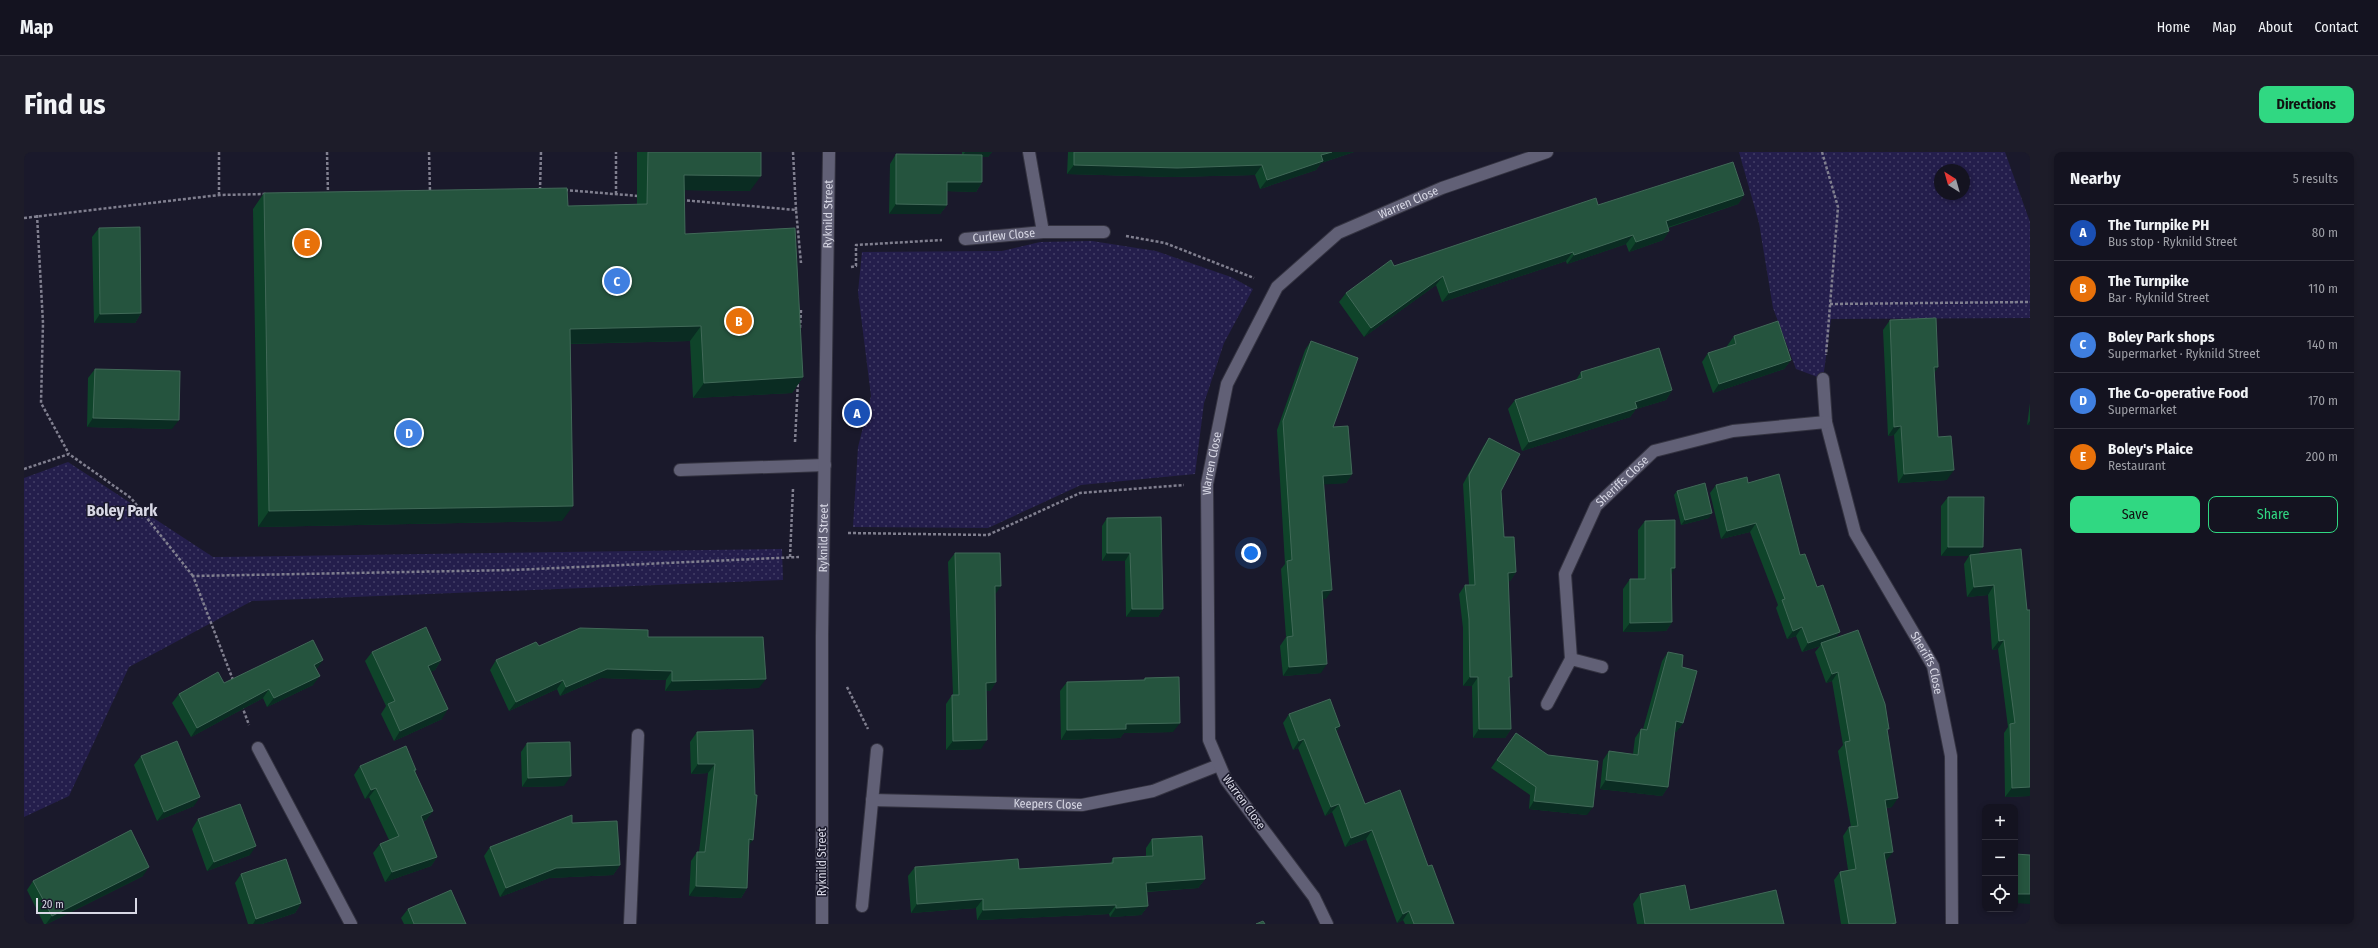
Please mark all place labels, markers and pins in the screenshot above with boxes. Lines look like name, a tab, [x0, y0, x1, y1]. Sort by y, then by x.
pin: E	[294, 228, 320, 258]
pin: C	[604, 266, 630, 296]
pin: B	[726, 306, 752, 336]
pin: A	[844, 398, 870, 428]
pin: D	[396, 418, 422, 448]

